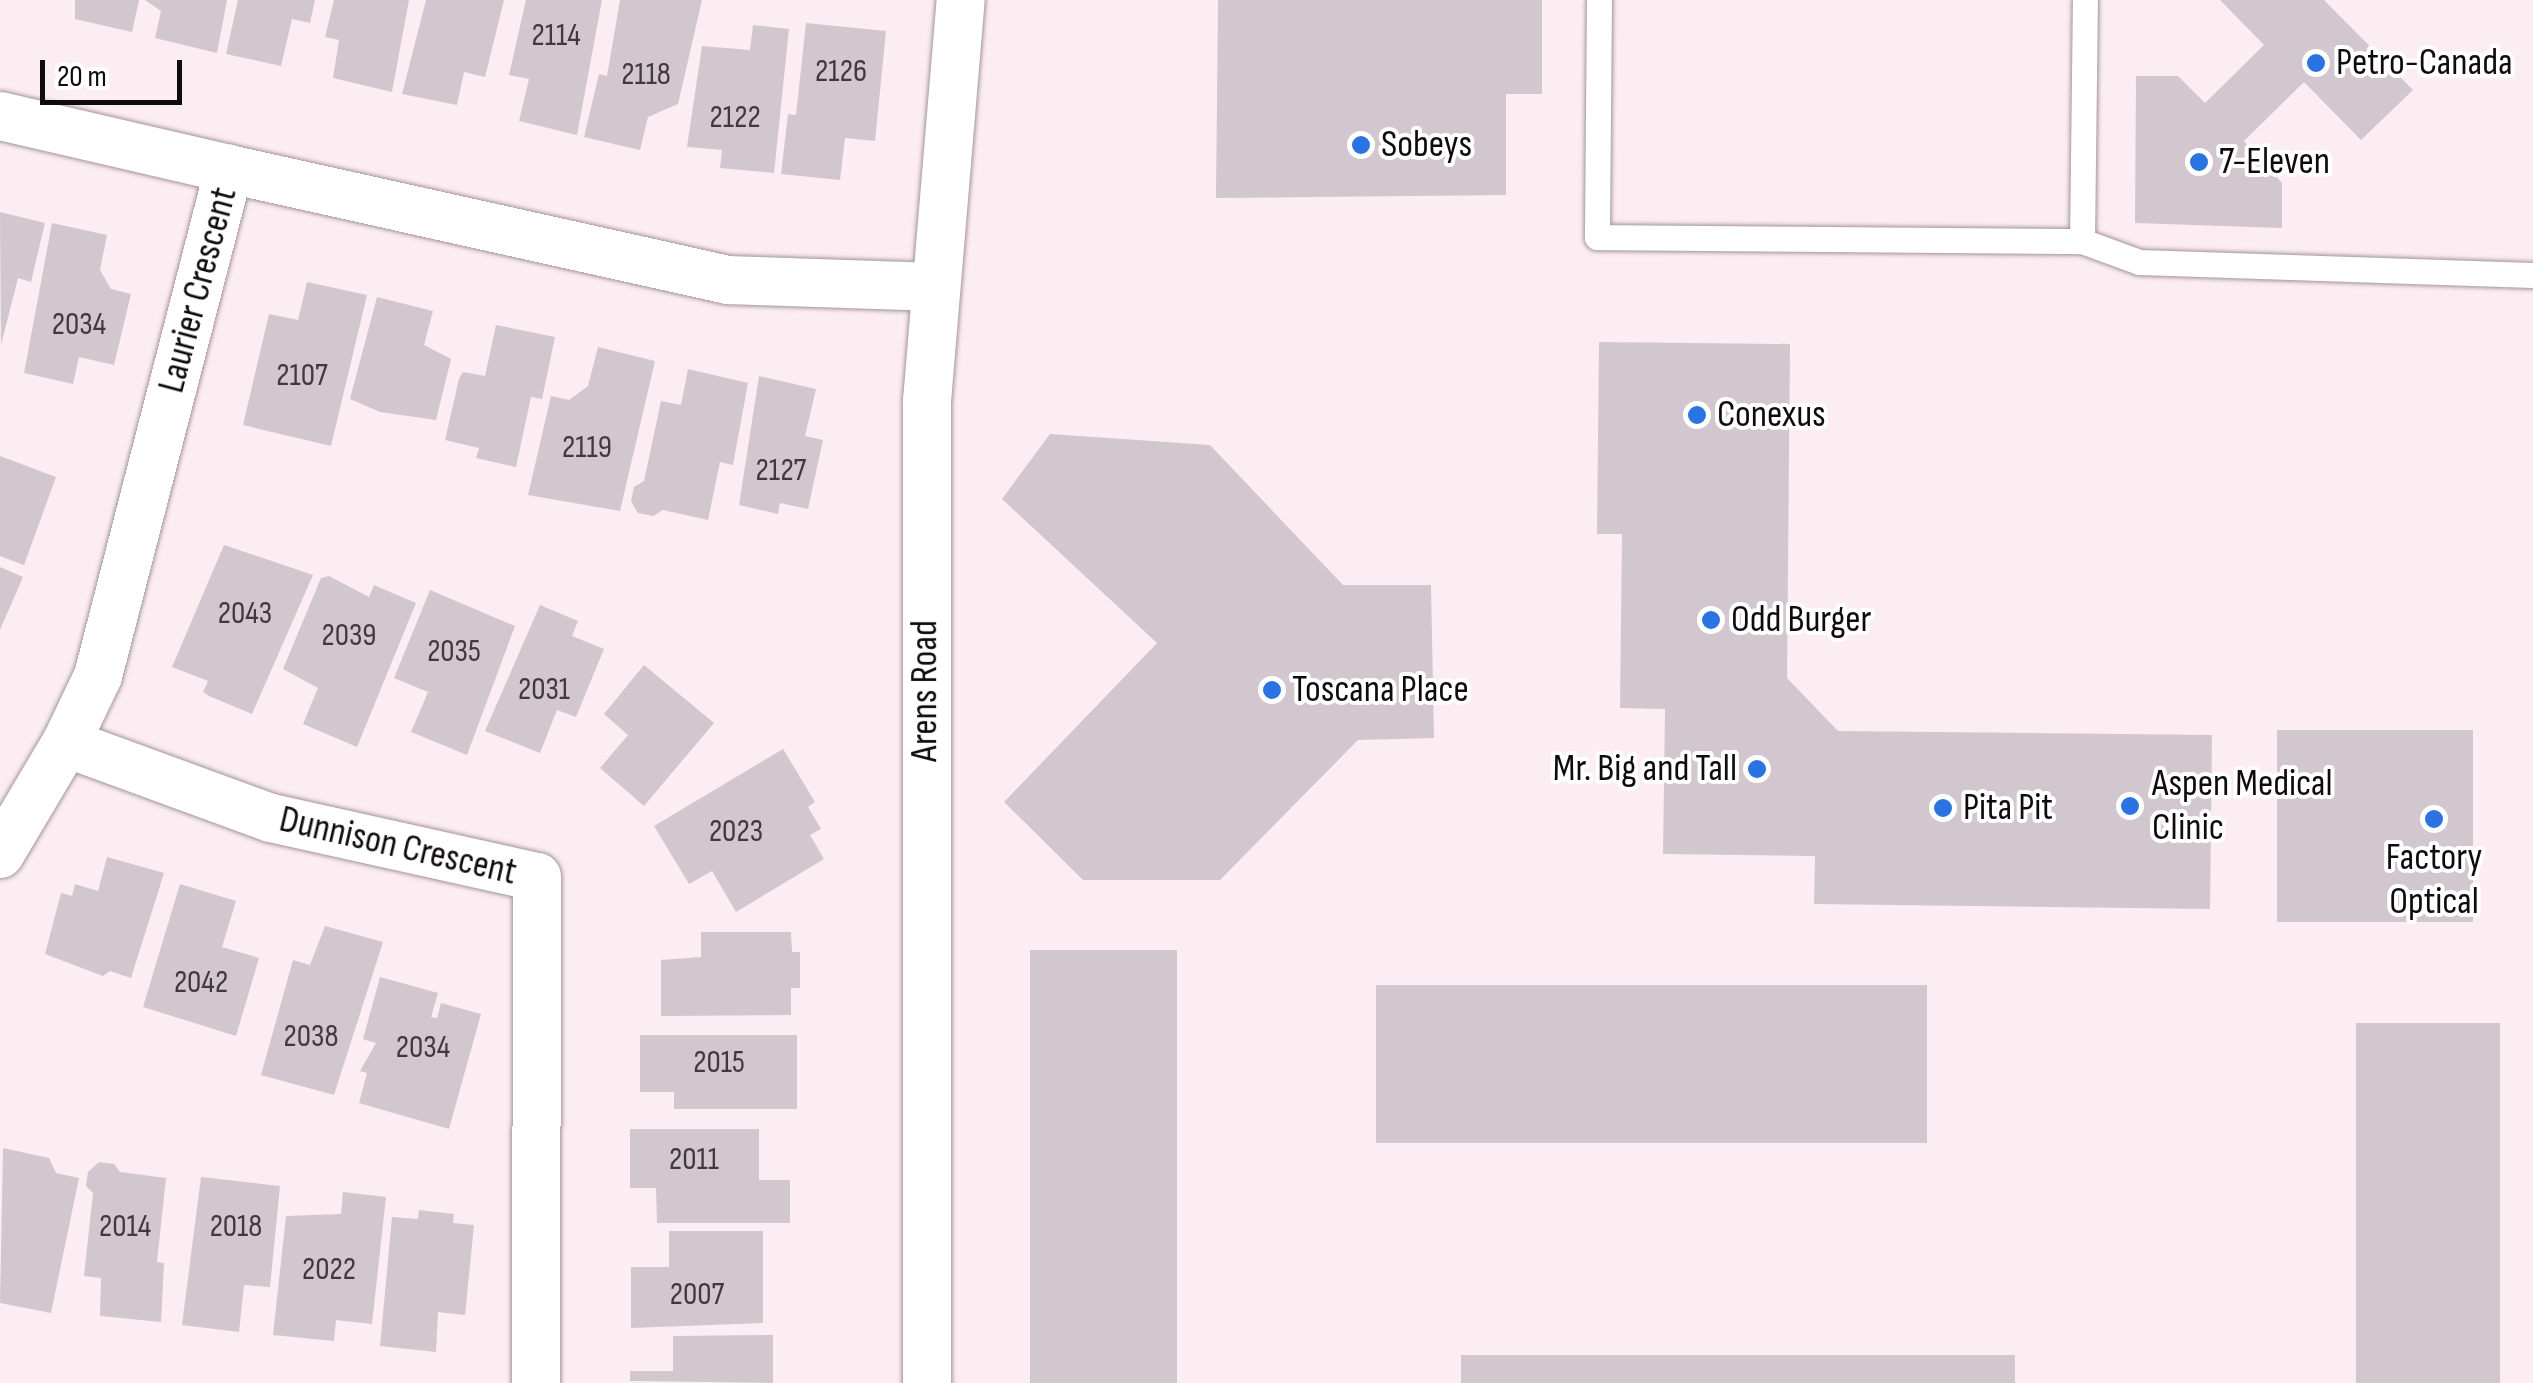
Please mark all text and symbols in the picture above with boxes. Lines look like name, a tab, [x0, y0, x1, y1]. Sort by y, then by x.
house number: 2114	[531, 17, 581, 55]
scale bar	[45, 40, 188, 102]
place label: Petro-Canada	[2336, 40, 2513, 86]
marker: Petro-Canada	[2305, 52, 2327, 74]
house number: 2126	[815, 53, 867, 91]
house number: 2118	[621, 56, 671, 94]
text: 20 m	[57, 59, 107, 95]
house number: 2122	[709, 99, 761, 137]
place label: Sobeys	[1381, 122, 1472, 168]
marker: Sobeys	[1350, 134, 1372, 156]
place label: 7-Eleven	[2219, 139, 2330, 185]
marker: 7-Eleven	[2188, 151, 2210, 173]
street label: Laurier Crescent	[149, 182, 247, 398]
house number: 2034	[52, 306, 106, 344]
house number: 2107	[276, 357, 328, 395]
place label: Conexus	[1717, 392, 1826, 438]
marker: Conexus	[1686, 404, 1708, 426]
house number: 2119	[562, 429, 612, 467]
house number: 2127	[756, 452, 806, 490]
house number: 2043	[218, 595, 272, 633]
place label: Odd Burger	[1731, 597, 1871, 643]
marker: Odd Burger	[1700, 609, 1722, 631]
house number: 2039	[321, 617, 377, 655]
street label: Arens Road	[902, 620, 948, 762]
house number: 2035	[427, 633, 481, 671]
place label: Toscana Place	[1292, 667, 1469, 713]
house number: 2031	[518, 671, 570, 709]
marker: Toscana Place	[1261, 679, 1283, 701]
place label: Mr. Big and Tall	[1553, 746, 1737, 792]
marker: Mr. Big and Tall	[1746, 758, 1768, 780]
place label: Aspen Medical Clinic	[2152, 761, 2332, 851]
place label: Pita Pit	[1963, 785, 2053, 831]
marker: Aspen Medical Clinic	[2117, 793, 2143, 819]
street label: Dunnison Crescent	[275, 797, 521, 895]
marker: Pita Pit	[1932, 797, 1954, 819]
marker: Factory Optical	[2423, 808, 2445, 830]
house number: 2023	[709, 813, 763, 851]
place label: Factory Optical	[2386, 835, 2482, 924]
house number: 2042	[174, 964, 228, 1002]
house number: 2038	[284, 1018, 338, 1056]
house number: 2034	[396, 1029, 450, 1067]
house number: 2015	[693, 1044, 745, 1082]
house number: 2011	[669, 1141, 719, 1179]
house number: 2014	[99, 1208, 151, 1246]
house number: 2018	[210, 1208, 262, 1246]
house number: 2022	[302, 1251, 356, 1289]
house number: 2007	[670, 1276, 724, 1314]

